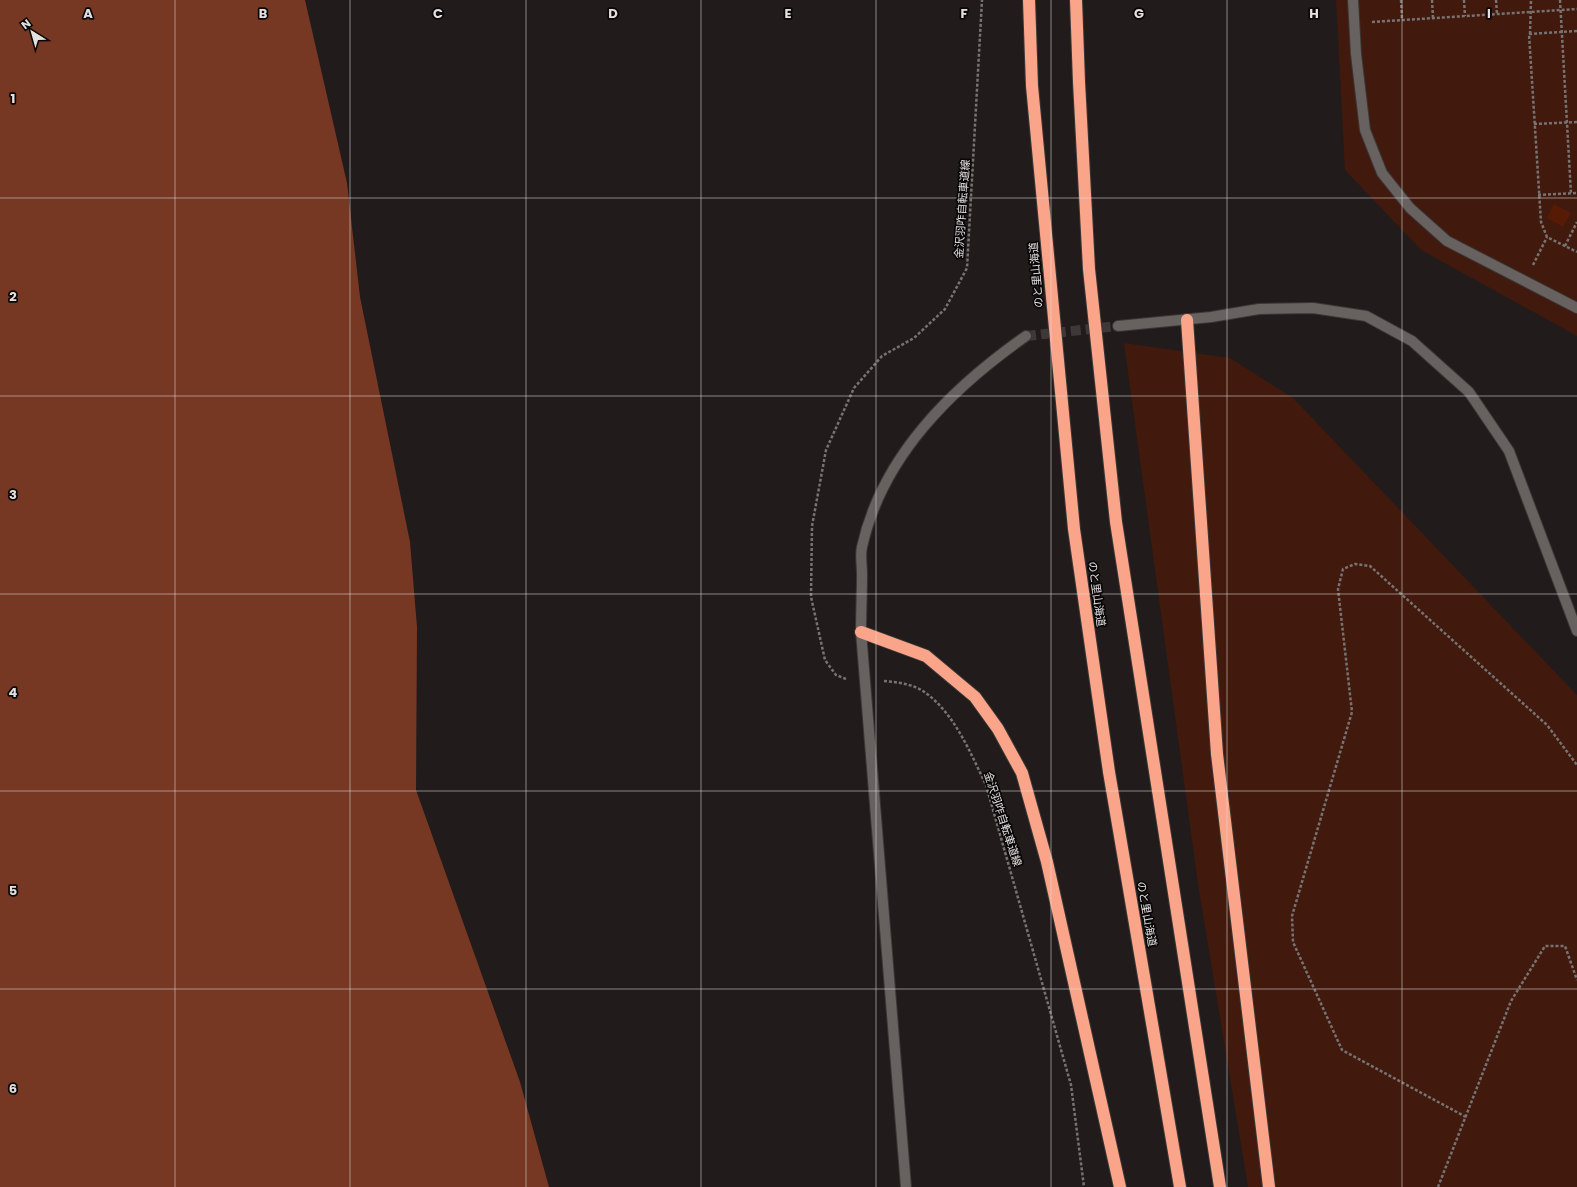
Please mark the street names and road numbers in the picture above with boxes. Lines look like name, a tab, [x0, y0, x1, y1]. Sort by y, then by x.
street label: 金沢羽咋自転車道線	[951, 159, 973, 259]
street label: のと里山海道	[1025, 241, 1047, 309]
street label: のと里山海道	[1084, 560, 1110, 628]
street label: 金沢羽咋自転車道線	[980, 769, 1026, 869]
street label: のと里山海道	[1133, 880, 1161, 948]

